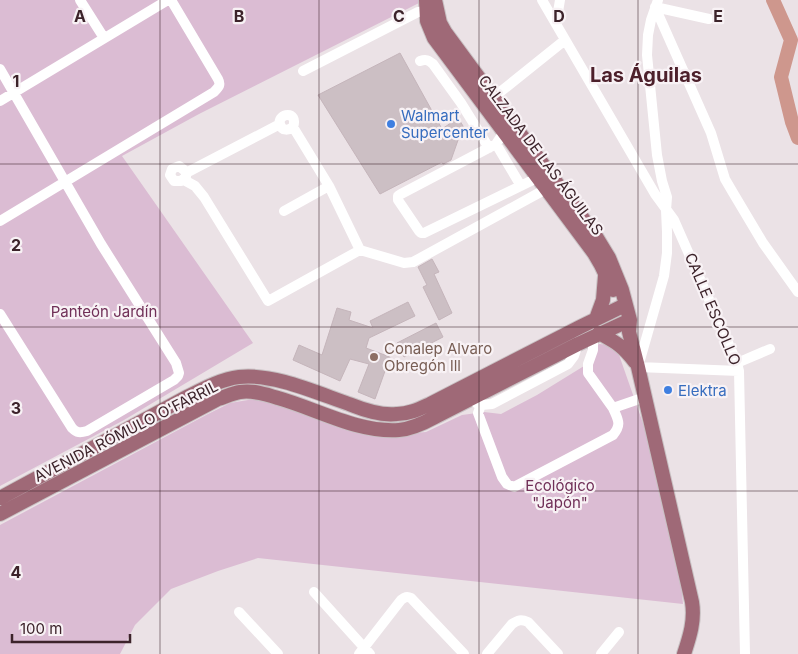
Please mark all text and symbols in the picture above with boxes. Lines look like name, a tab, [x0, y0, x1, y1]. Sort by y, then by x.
text: A	[74, 6, 86, 26]
text: B	[234, 6, 244, 26]
text: C	[393, 6, 405, 26]
text: D	[553, 6, 565, 26]
text: E	[713, 6, 723, 26]
district label: Las Águilas	[590, 62, 702, 87]
text: 1	[13, 71, 19, 91]
street label: CALZADA DE LAS ÁGUILAS	[475, 71, 607, 239]
place label: Walmart Supercenter	[401, 106, 489, 142]
marker: Walmart Supercenter	[385, 118, 397, 130]
text: 2	[11, 235, 21, 255]
street label: CALLE ESCOLLO	[681, 250, 745, 368]
park label: Panteón Jardín	[51, 302, 157, 321]
place label: Conalep Alvaro Obregón lll	[384, 339, 492, 375]
marker: Conalep Alvaro Obregón lll	[368, 351, 380, 363]
street label: AVENIDA RÓMULO O'FARRIL	[31, 376, 221, 486]
place label: Elektra	[678, 381, 727, 400]
marker: Elektra	[662, 384, 674, 396]
text: 3	[11, 398, 21, 418]
park label: Ecológico "Japón"	[525, 476, 595, 512]
text: 4	[11, 562, 22, 582]
scale bar	[12, 612, 130, 644]
text: 100 m	[20, 619, 62, 638]

